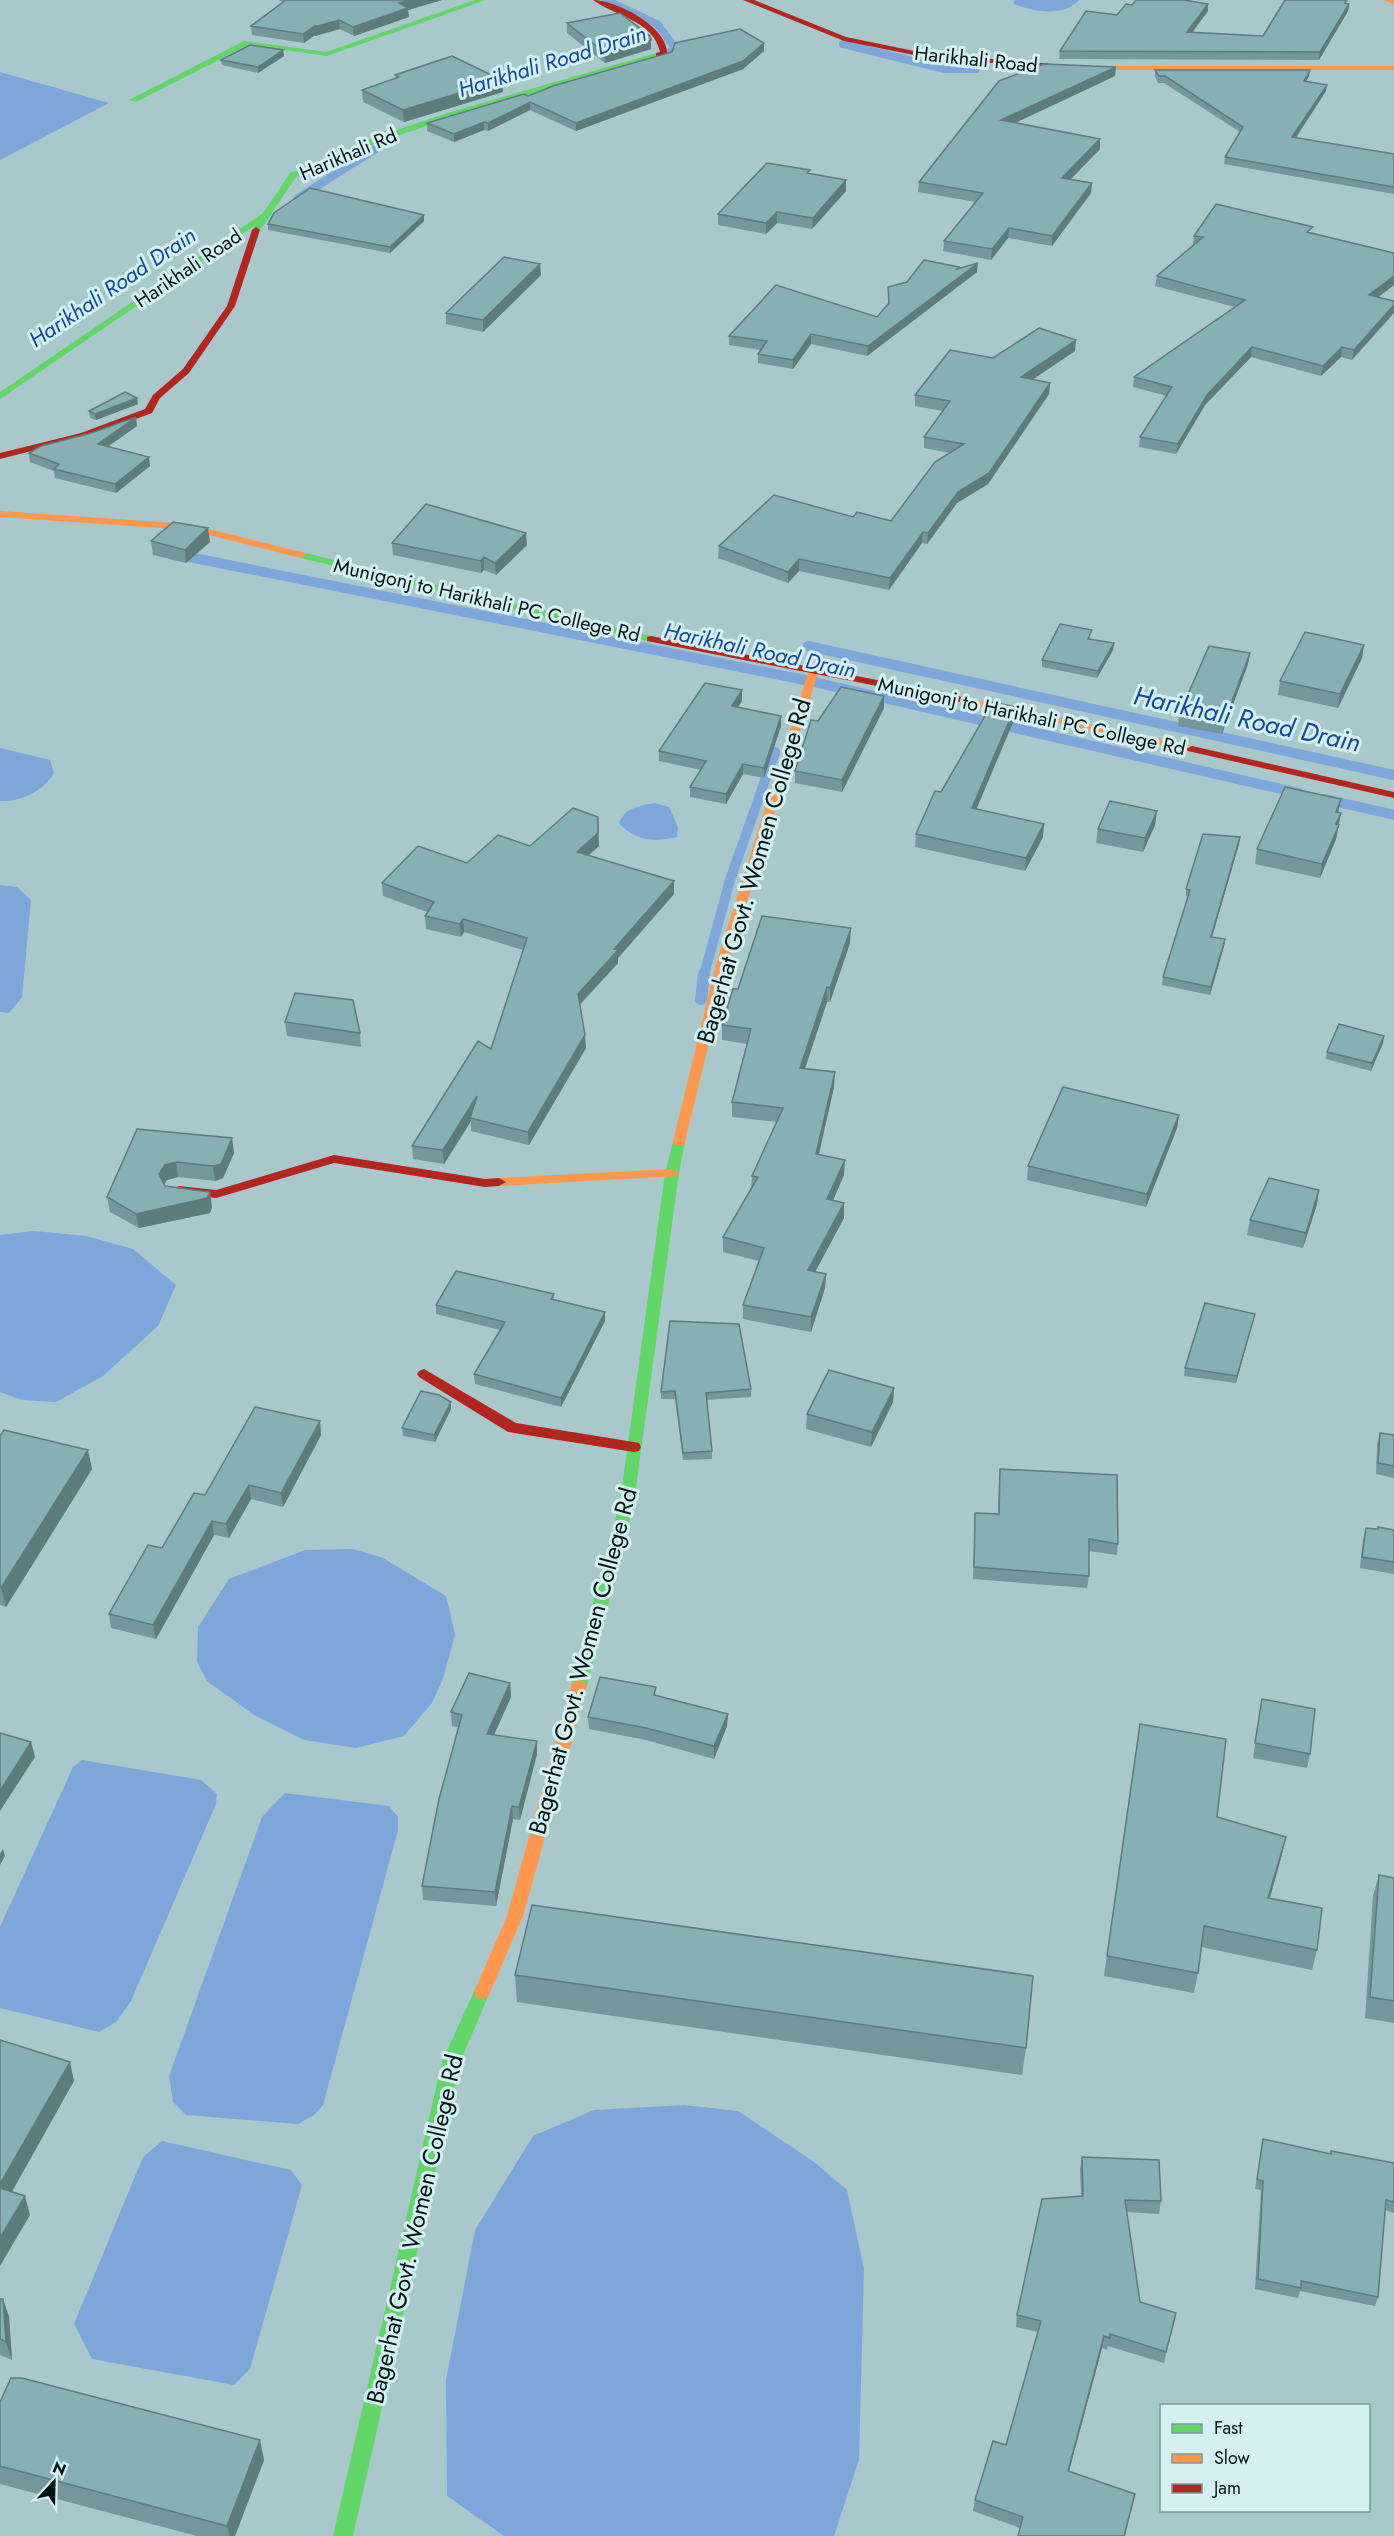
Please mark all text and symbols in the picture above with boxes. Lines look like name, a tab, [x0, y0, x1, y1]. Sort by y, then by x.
water label: Harikhali Road Drain	[454, 17, 650, 105]
street label: Harikhali Road	[913, 39, 1039, 80]
street label: Harikhali Rd	[295, 121, 401, 188]
water label: Harikhali Road Drain	[22, 219, 202, 355]
street label: Harikhali Road	[129, 222, 248, 315]
street label: Munigonj to Harikhali PC College Rd	[331, 551, 643, 650]
water label: Harikhali Road Drain	[661, 614, 859, 686]
street label: Munigonj to Harikhali PC College Rd	[875, 670, 1188, 763]
water label: Harikhali Road Drain	[1130, 676, 1364, 762]
street label: Bagerhat Govt. Women College Rd	[687, 694, 820, 1048]
street label: Bagerhat Govt. Women College Rd	[519, 1484, 646, 1838]
street label: Bagerhat Govt. Women College Rd	[357, 2051, 472, 2407]
legend	[1160, 2404, 1370, 2512]
text: Fast	[1214, 2415, 1243, 2441]
text: Slow	[1214, 2445, 1251, 2471]
north arrow	[24, 2452, 84, 2512]
text: N	[49, 2456, 70, 2482]
text: Jam	[1212, 2475, 1241, 2501]

